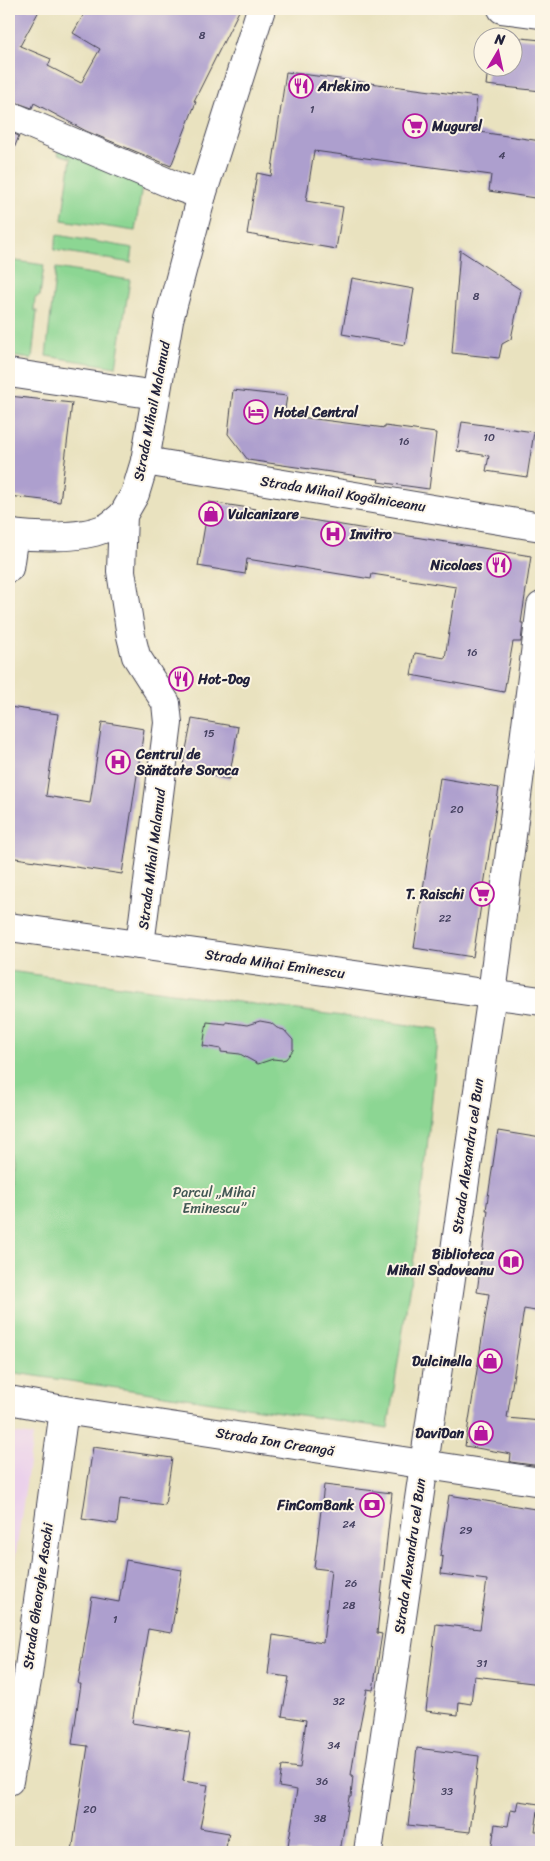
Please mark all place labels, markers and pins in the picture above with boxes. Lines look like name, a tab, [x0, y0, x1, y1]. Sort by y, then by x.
restaurant icon: Arlekino	[288, 73, 314, 99]
place label: Arlekino	[317, 74, 370, 99]
supermarket icon: Mugurel	[402, 113, 428, 139]
place label: Mugurel	[431, 114, 483, 139]
hotel icon: Hotel Central	[243, 399, 269, 425]
place label: Hotel Central	[273, 400, 359, 425]
shop icon: Vulcanizare	[198, 501, 224, 527]
place label: Vulcanizare	[228, 502, 300, 527]
hospital icon: Invitro	[320, 521, 346, 547]
place label: Invitro	[349, 522, 393, 547]
restaurant icon: Nicolaes	[486, 552, 512, 578]
place label: Nicolaes	[429, 553, 482, 578]
restaurant icon: Hot-Dog	[168, 666, 194, 692]
place label: Hot-Dog	[197, 667, 251, 692]
place label: Centrul de Sănătate Soroca	[135, 742, 240, 783]
hospital icon: Centrul de Sănătate Soroca	[105, 749, 131, 775]
supermarket icon: T. Raischi	[469, 881, 495, 907]
place label: T. Raischi	[406, 882, 465, 907]
place label: Biblioteca Mihail Sadoveanu	[386, 1242, 495, 1283]
library icon: Biblioteca Mihail Sadoveanu	[498, 1249, 524, 1275]
shop icon: Dulcinella	[477, 1348, 503, 1374]
place label: Dulcinella	[412, 1349, 472, 1374]
shop icon: DaviDan	[468, 1420, 494, 1446]
place label: DaviDan	[415, 1421, 464, 1446]
bank icon: FinComBank	[359, 1492, 385, 1518]
place label: FinComBank	[276, 1493, 355, 1518]

